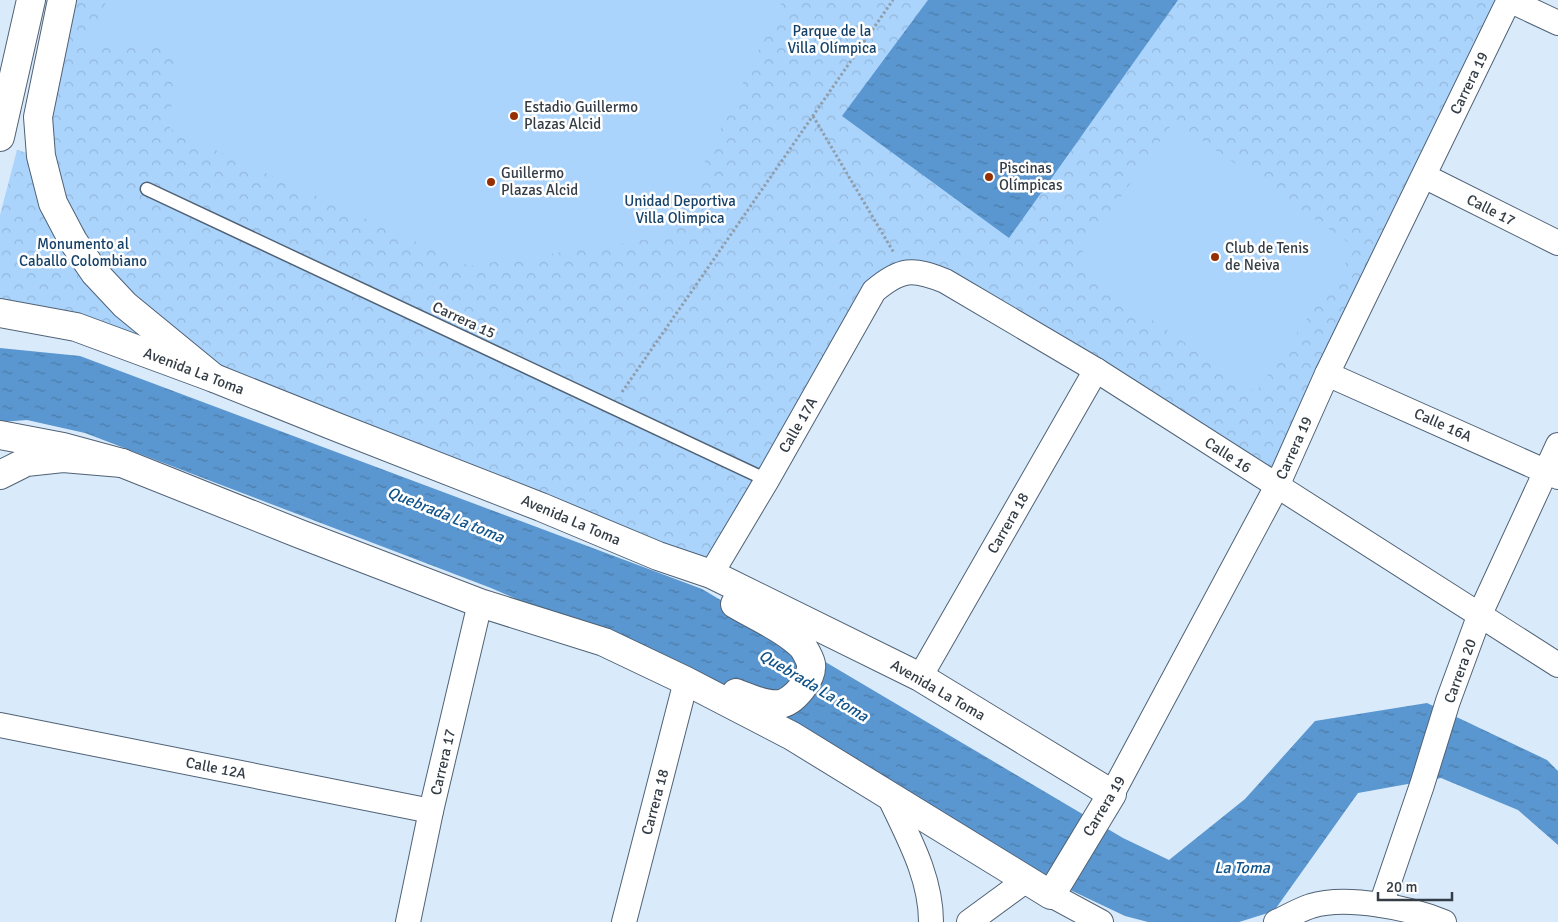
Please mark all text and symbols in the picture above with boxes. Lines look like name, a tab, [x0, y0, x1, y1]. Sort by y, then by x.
park label: Parque de la Villa Olímpica	[787, 22, 877, 57]
street label: Carrera 19	[1446, 49, 1492, 117]
place label: Estadio Guillermo Plazas Alcid	[524, 98, 638, 133]
marker: Estadio Guillermo Plazas Alcid	[508, 110, 520, 122]
place label: Piscinas Olímpicas	[999, 159, 1063, 194]
place label: Guillermo Plazas Alcid	[501, 164, 578, 199]
marker: Piscinas Olímpicas	[983, 171, 995, 183]
marker: Guillermo Plazas Alcid	[485, 176, 497, 188]
street label: Calle 17	[1464, 190, 1518, 230]
park label: Unidad Deportiva Villa Olimpica	[624, 192, 736, 227]
park label: Monumento al Caballo Colombiano	[19, 235, 147, 270]
place label: Club de Tenis de Neiva	[1225, 239, 1309, 274]
marker: Club de Tenis de Neiva	[1209, 251, 1221, 263]
street label: Carrera 15	[430, 298, 498, 342]
street label: Avenida La Toma	[141, 344, 247, 398]
street label: Calle 17A	[775, 394, 821, 456]
street label: Calle 16A	[1411, 404, 1475, 446]
street label: Carrera 19	[1272, 414, 1316, 482]
street label: Calle 16	[1201, 433, 1255, 477]
water label: Quebrada La toma	[384, 482, 508, 548]
street label: Carrera 18	[983, 489, 1033, 557]
street label: Avenida La Toma	[519, 491, 623, 549]
street label: Carrera 20	[1440, 636, 1480, 706]
water label: Quebrada La toma	[755, 645, 873, 727]
street label: Avenida La Toma	[887, 656, 989, 724]
street label: Carrera 17	[427, 727, 459, 797]
street label: Calle 12A	[184, 753, 248, 783]
street label: Carrera 18	[638, 767, 672, 837]
street label: Carrera 19	[1079, 773, 1129, 839]
water label: La Toma	[1214, 858, 1271, 878]
scale bar	[1378, 870, 1452, 902]
text: 20 m	[1386, 878, 1417, 896]

